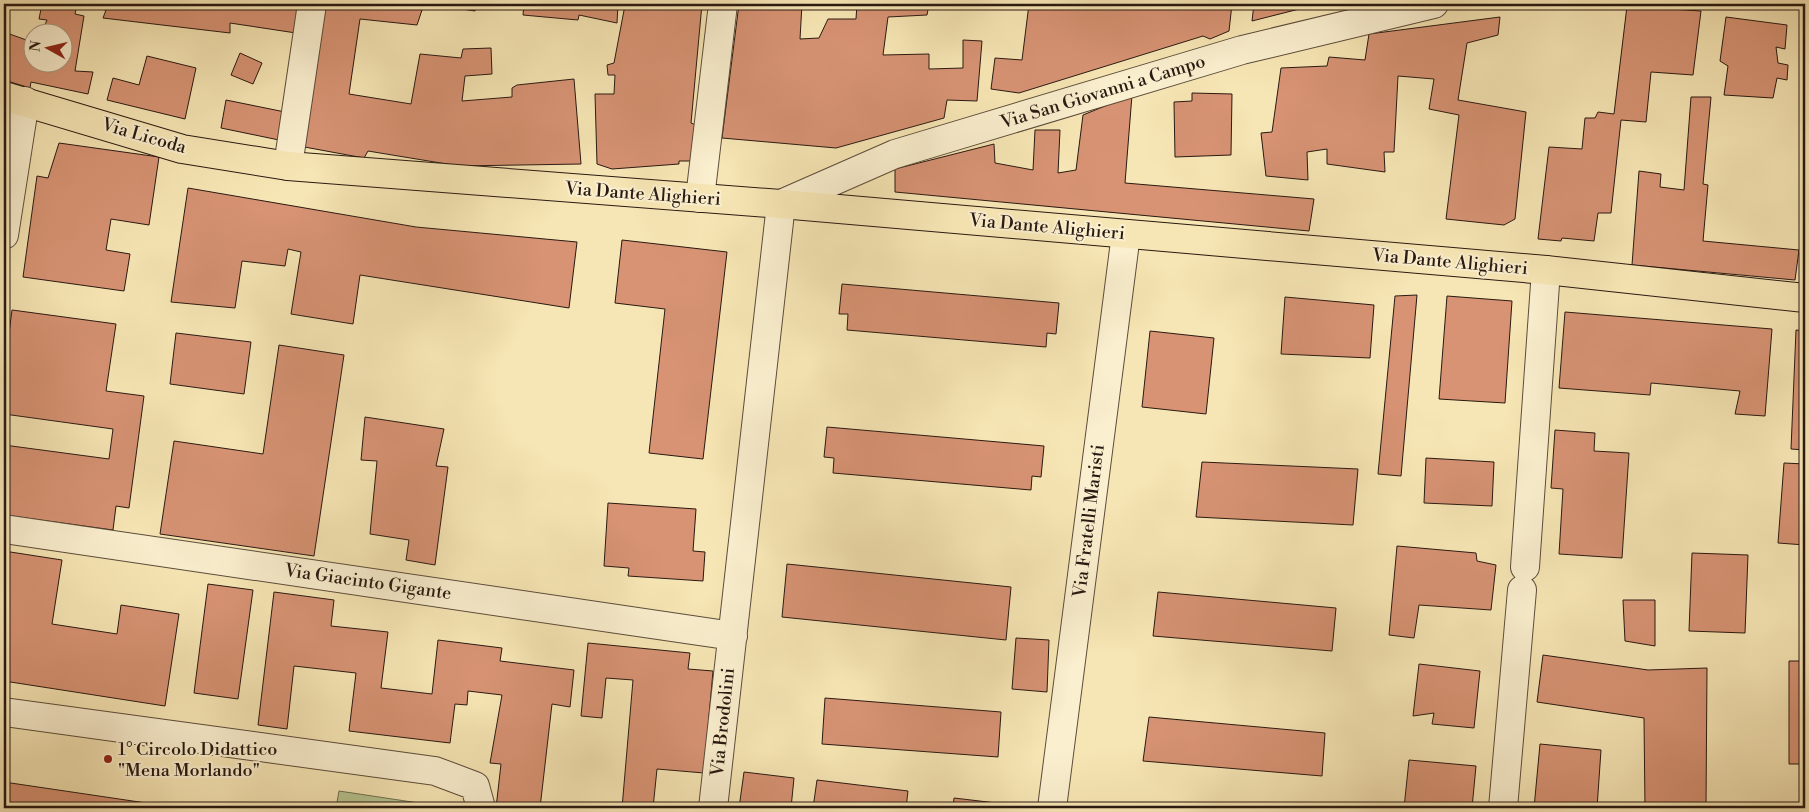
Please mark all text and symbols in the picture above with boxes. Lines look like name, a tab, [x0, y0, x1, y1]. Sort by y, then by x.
north arrow	[22, 22, 72, 72]
text: N	[26, 40, 46, 53]
street label: Via San Giovanni a Campo	[997, 50, 1208, 134]
street label: Via Licoda	[98, 113, 190, 159]
street label: Via Dante Alighieri	[563, 177, 722, 211]
street label: Via Dante Alighieri	[967, 209, 1126, 245]
street label: Via Dante Alighieri	[1370, 244, 1529, 280]
street label: Via Fratelli Maristi	[1068, 443, 1110, 600]
street label: Via Giacinto Gigante	[282, 559, 453, 605]
street label: Via Brodolini	[706, 666, 740, 779]
place label: 1° Circolo Didattico "Mena Morlando"	[118, 738, 277, 782]
marker: 1° Circolo Didattico "Mena Morlando"	[102, 753, 114, 765]

